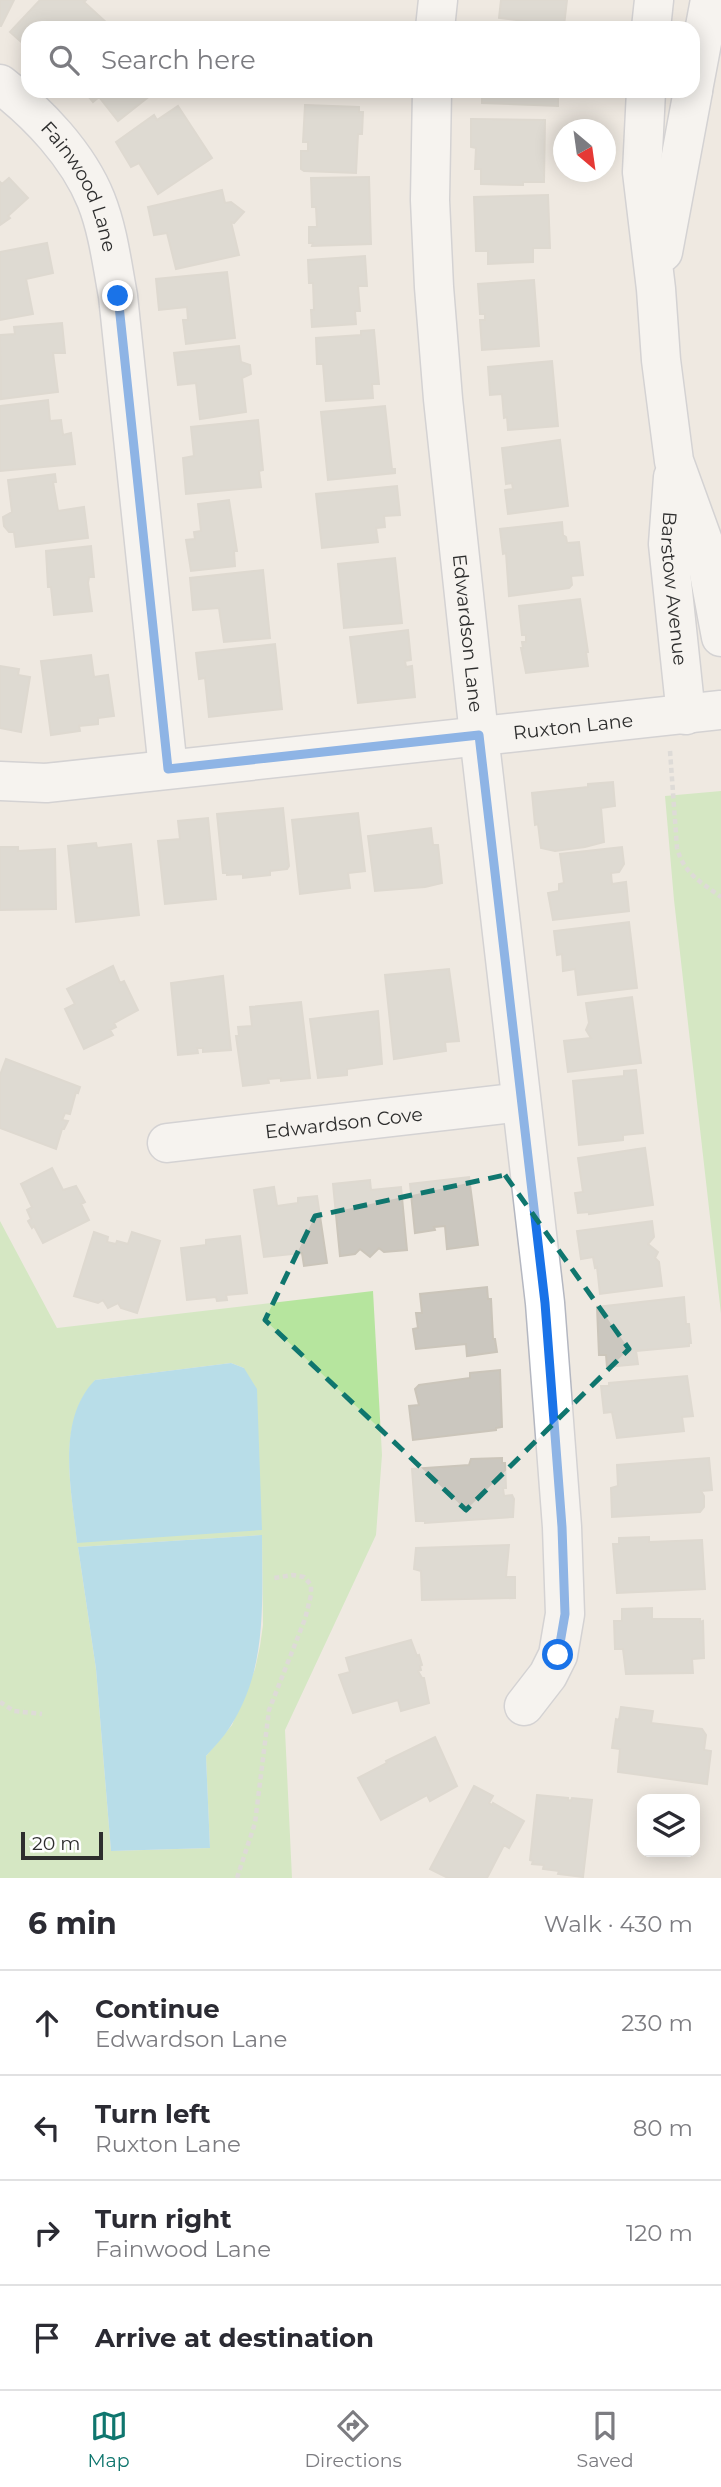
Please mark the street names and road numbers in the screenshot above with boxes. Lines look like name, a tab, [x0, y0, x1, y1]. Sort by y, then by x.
street label: Fainwood Lane	[36, 116, 121, 254]
street label: Barstow Avenue	[656, 511, 692, 667]
street label: Edwardson Lane	[448, 553, 488, 714]
street label: Ruxton Lane	[512, 708, 634, 744]
street label: Edwardson Cove	[264, 1102, 424, 1143]

